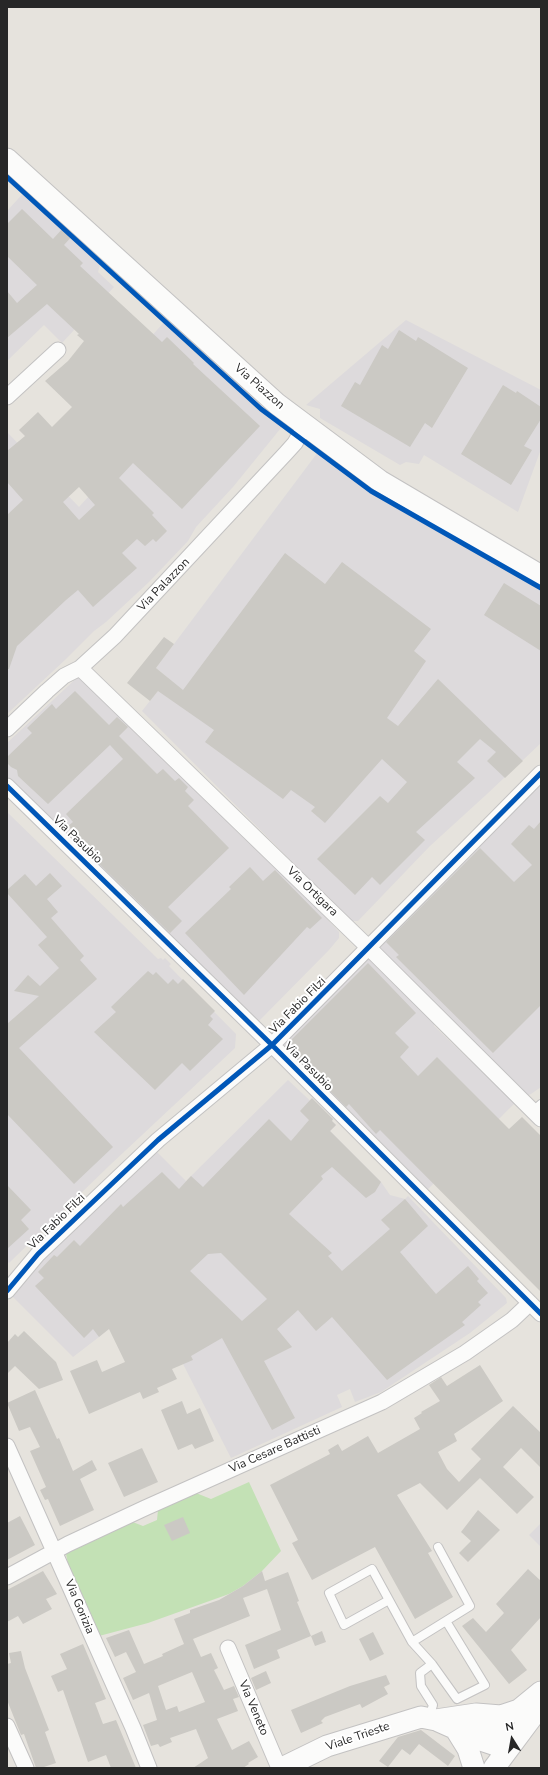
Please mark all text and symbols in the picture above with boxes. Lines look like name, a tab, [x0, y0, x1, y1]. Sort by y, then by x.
street label: Via Piazzon	[231, 361, 287, 413]
street label: Via Palazzon	[135, 555, 193, 615]
street label: Via Pasubio	[49, 813, 105, 867]
street label: Via Ortigara	[284, 864, 340, 920]
street label: Via Fabio Filzi	[267, 975, 329, 1037]
street label: Via Pasubio	[281, 1040, 335, 1094]
street label: Via Fabio Filzi	[25, 1191, 89, 1253]
street label: Via Cesare Battisti	[227, 1423, 323, 1477]
street label: Via Gorizia	[61, 1578, 97, 1636]
street label: Via Veneto	[235, 1678, 271, 1738]
street label: Viale Trieste	[324, 1719, 392, 1755]
north arrow	[492, 1719, 532, 1759]
text: N	[504, 1719, 515, 1735]

